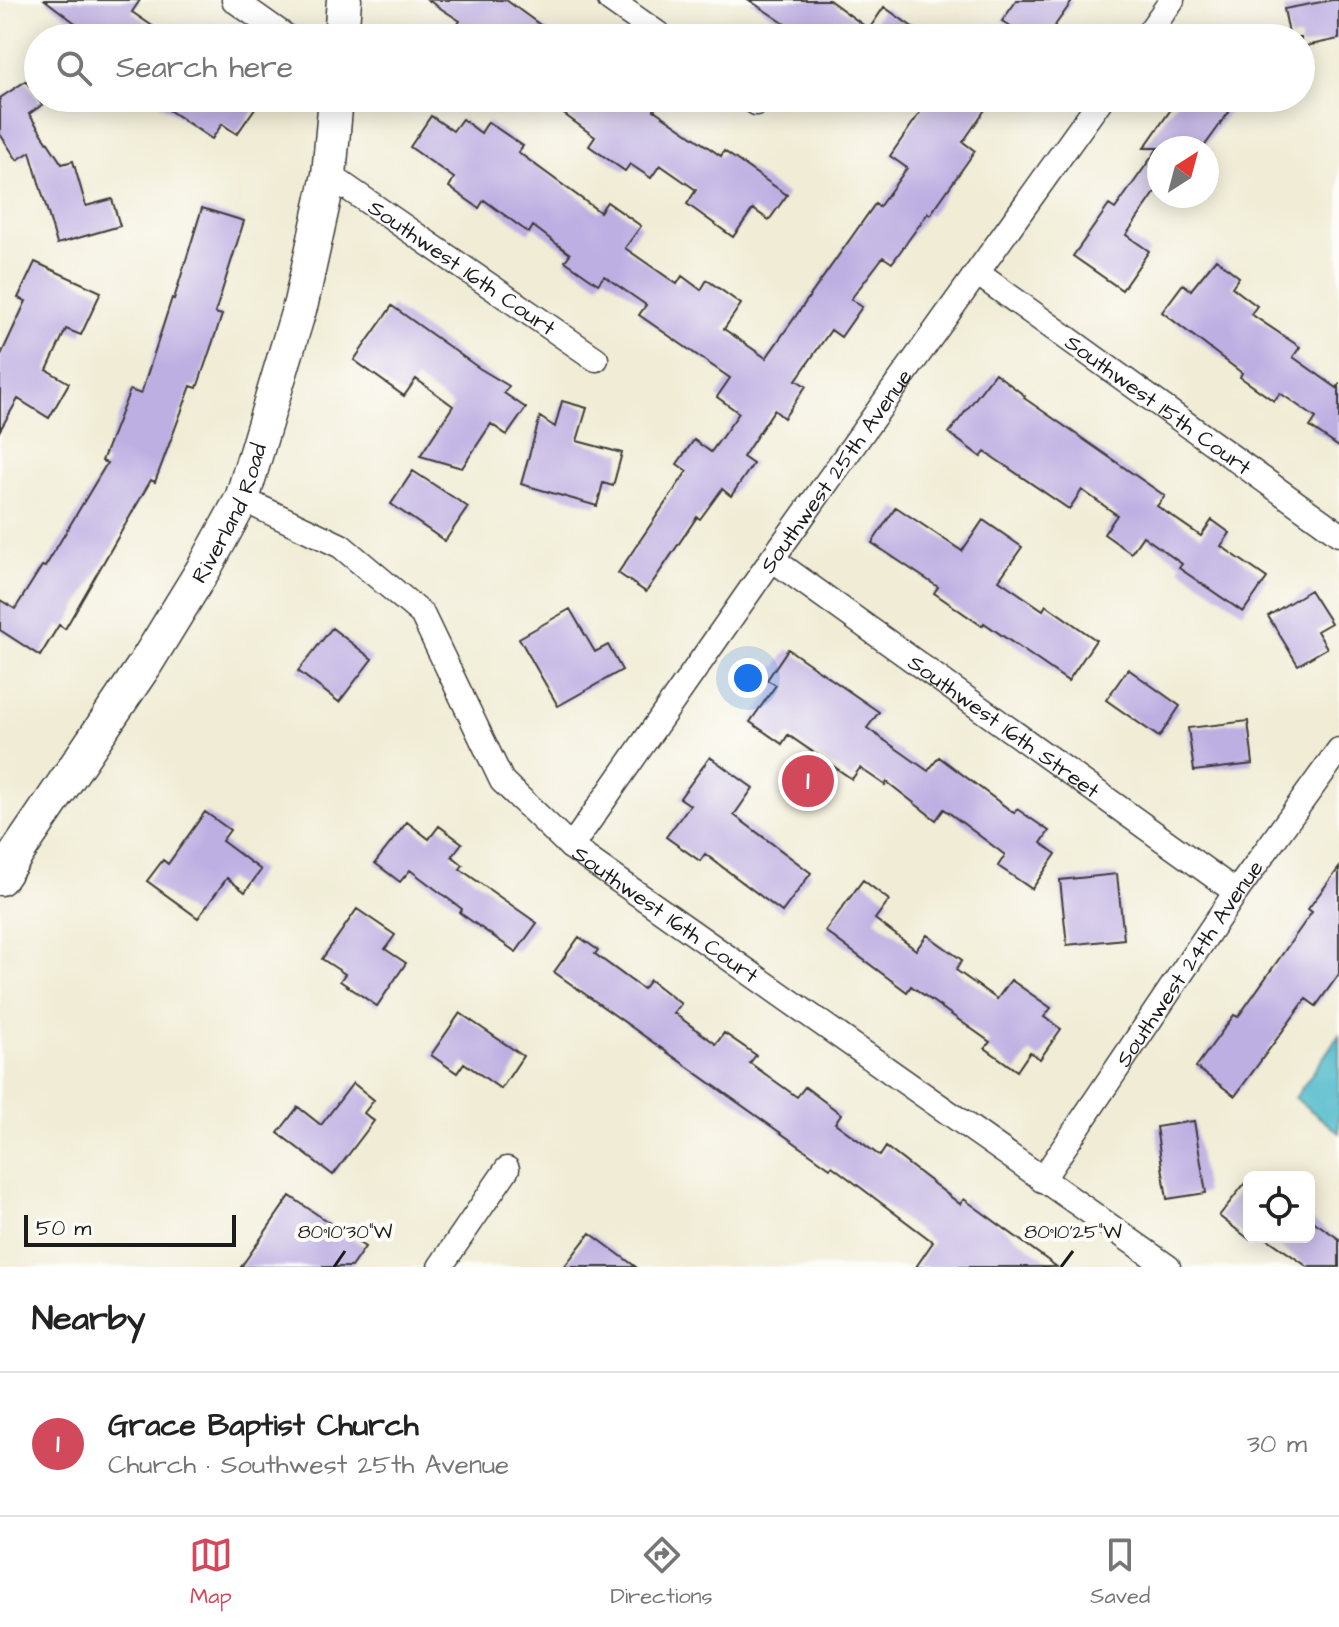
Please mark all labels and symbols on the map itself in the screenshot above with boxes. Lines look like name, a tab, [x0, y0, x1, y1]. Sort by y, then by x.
north arrow	[1147, 136, 1219, 208]
street label: Southwest 16th Court	[362, 193, 562, 344]
street label: Southwest 15th Court	[1058, 327, 1257, 483]
street label: Southwest 25th Avenue	[753, 363, 920, 580]
street label: Riverland Road	[185, 440, 275, 589]
street label: Southwest 16th Street	[901, 648, 1106, 806]
your location	[728, 658, 768, 698]
pin: 1	[782, 751, 834, 811]
street label: Southwest 16th Court	[566, 839, 765, 991]
street label: Southwest 24th Avenue	[1109, 854, 1271, 1073]
scale bar	[24, 1211, 236, 1247]
text: 80°10'30"W	[298, 1218, 393, 1246]
text: 80°10'25"W	[1024, 1218, 1122, 1246]

